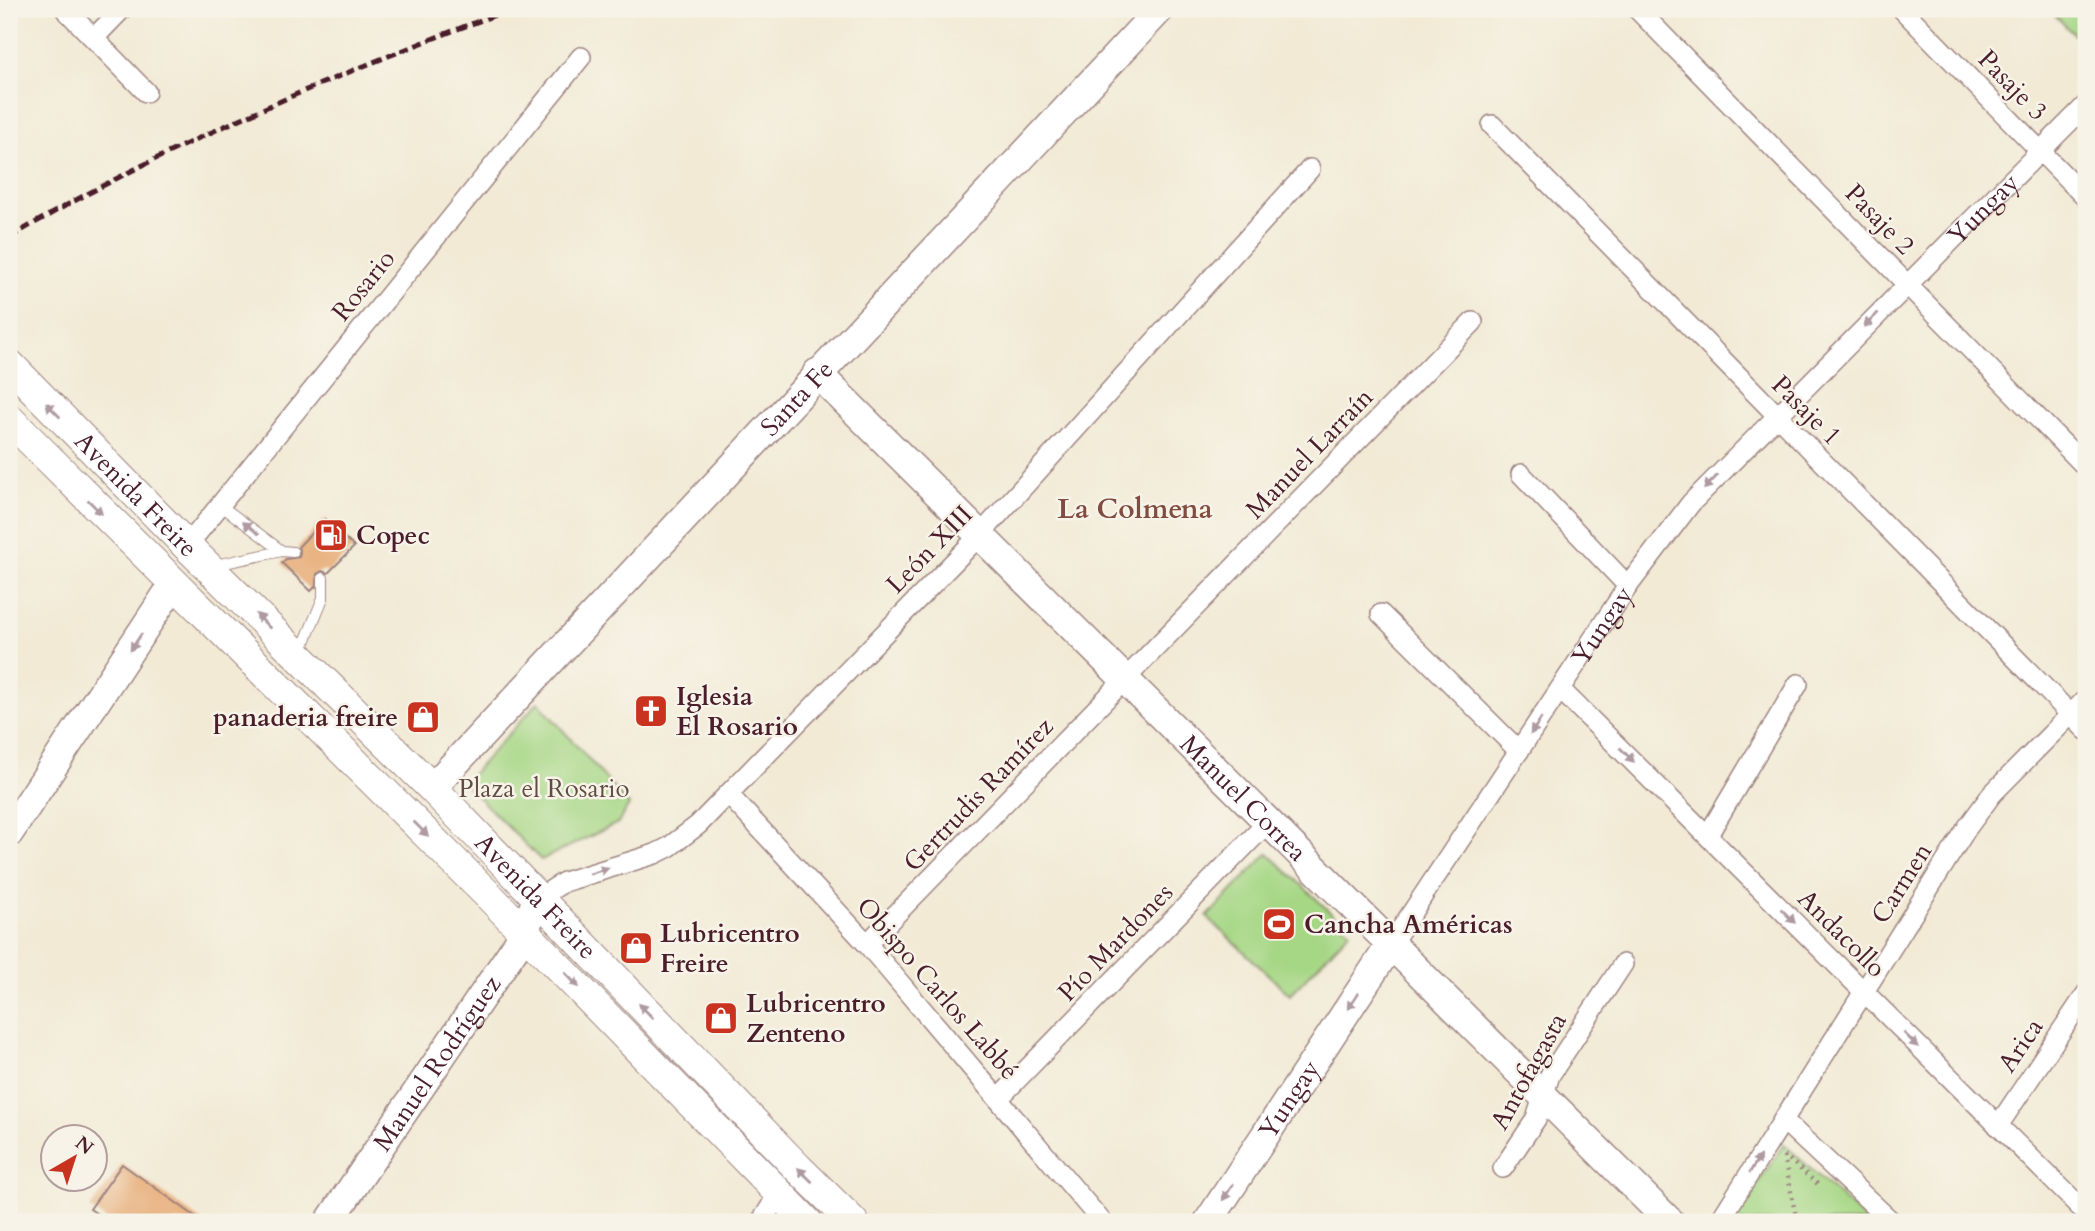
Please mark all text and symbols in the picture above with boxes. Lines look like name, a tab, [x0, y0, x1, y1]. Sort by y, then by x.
street label: Pasaje 3	[1970, 42, 2055, 128]
street label: Yungay	[1940, 165, 2027, 253]
street label: Pasaje 2	[1837, 176, 1922, 262]
street label: Rosario	[324, 242, 403, 329]
one-way arrow	[1863, 312, 1880, 328]
street label: Santa Fe	[753, 353, 841, 444]
street label: Pasaje 1	[1764, 368, 1849, 453]
street label: Manuel Larraín	[1238, 380, 1381, 526]
one-way arrow	[46, 402, 62, 419]
street label: Avenida Freire	[67, 424, 205, 565]
one-way arrow	[1703, 473, 1719, 490]
district label: La Colmena	[1057, 490, 1213, 528]
street label: León XIII	[878, 497, 980, 601]
one-way arrow	[86, 498, 103, 514]
fuel station icon: Copec	[312, 516, 350, 554]
place label: Copec	[356, 518, 430, 553]
one-way arrow	[242, 521, 260, 535]
street label: Yungay	[1563, 579, 1641, 672]
one-way arrow	[255, 613, 272, 630]
one-way arrow	[129, 632, 142, 652]
place label: Iglesia El Rosario	[676, 679, 798, 744]
church icon: Iglesia El Rosario	[632, 692, 670, 730]
shop icon: panaderia freire	[404, 698, 442, 736]
place label: panaderia freire	[213, 700, 398, 735]
street label: Gertrudis Ramírez	[896, 709, 1061, 879]
one-way arrow	[1529, 717, 1543, 735]
street label: Manuel Correa	[1172, 727, 1315, 869]
one-way arrow	[1618, 747, 1635, 764]
park label: Plaza el Rosario	[458, 771, 630, 806]
one-way arrow	[413, 821, 430, 838]
street label: Avenida Freire	[467, 826, 605, 967]
street label: Carmen	[1863, 836, 1940, 930]
one-way arrow	[589, 866, 610, 876]
street label: Pío Mardones	[1050, 875, 1181, 1009]
street label: Andacollo	[1790, 882, 1893, 985]
street label: Obispo Carlos Labbé	[849, 890, 1027, 1087]
sports icon: Cancha Américas	[1260, 905, 1298, 943]
place label: Cancha Américas	[1304, 907, 1513, 942]
one-way arrow	[1779, 907, 1795, 924]
place label: Lubricentro Freire	[660, 916, 800, 981]
shop icon: Lubricentro Freire	[617, 929, 655, 967]
street label: Manuel Rodríguez	[365, 968, 509, 1158]
one-way arrow	[563, 972, 580, 989]
place label: Lubricentro Zenteno	[746, 986, 886, 1051]
one-way arrow	[1346, 992, 1360, 1010]
shop icon: Lubricentro Zenteno	[702, 999, 740, 1037]
one-way arrow	[638, 1003, 655, 1020]
street label: Antofagasta	[1482, 1006, 1575, 1136]
street label: Arica	[1990, 1011, 2051, 1079]
one-way arrow	[1903, 1031, 1919, 1048]
street label: Yungay	[1250, 1053, 1328, 1146]
north arrow	[38, 1122, 108, 1192]
text: N	[69, 1130, 99, 1161]
one-way arrow	[1749, 1155, 1762, 1174]
one-way arrow	[796, 1166, 813, 1183]
one-way arrow	[1222, 1182, 1235, 1201]

